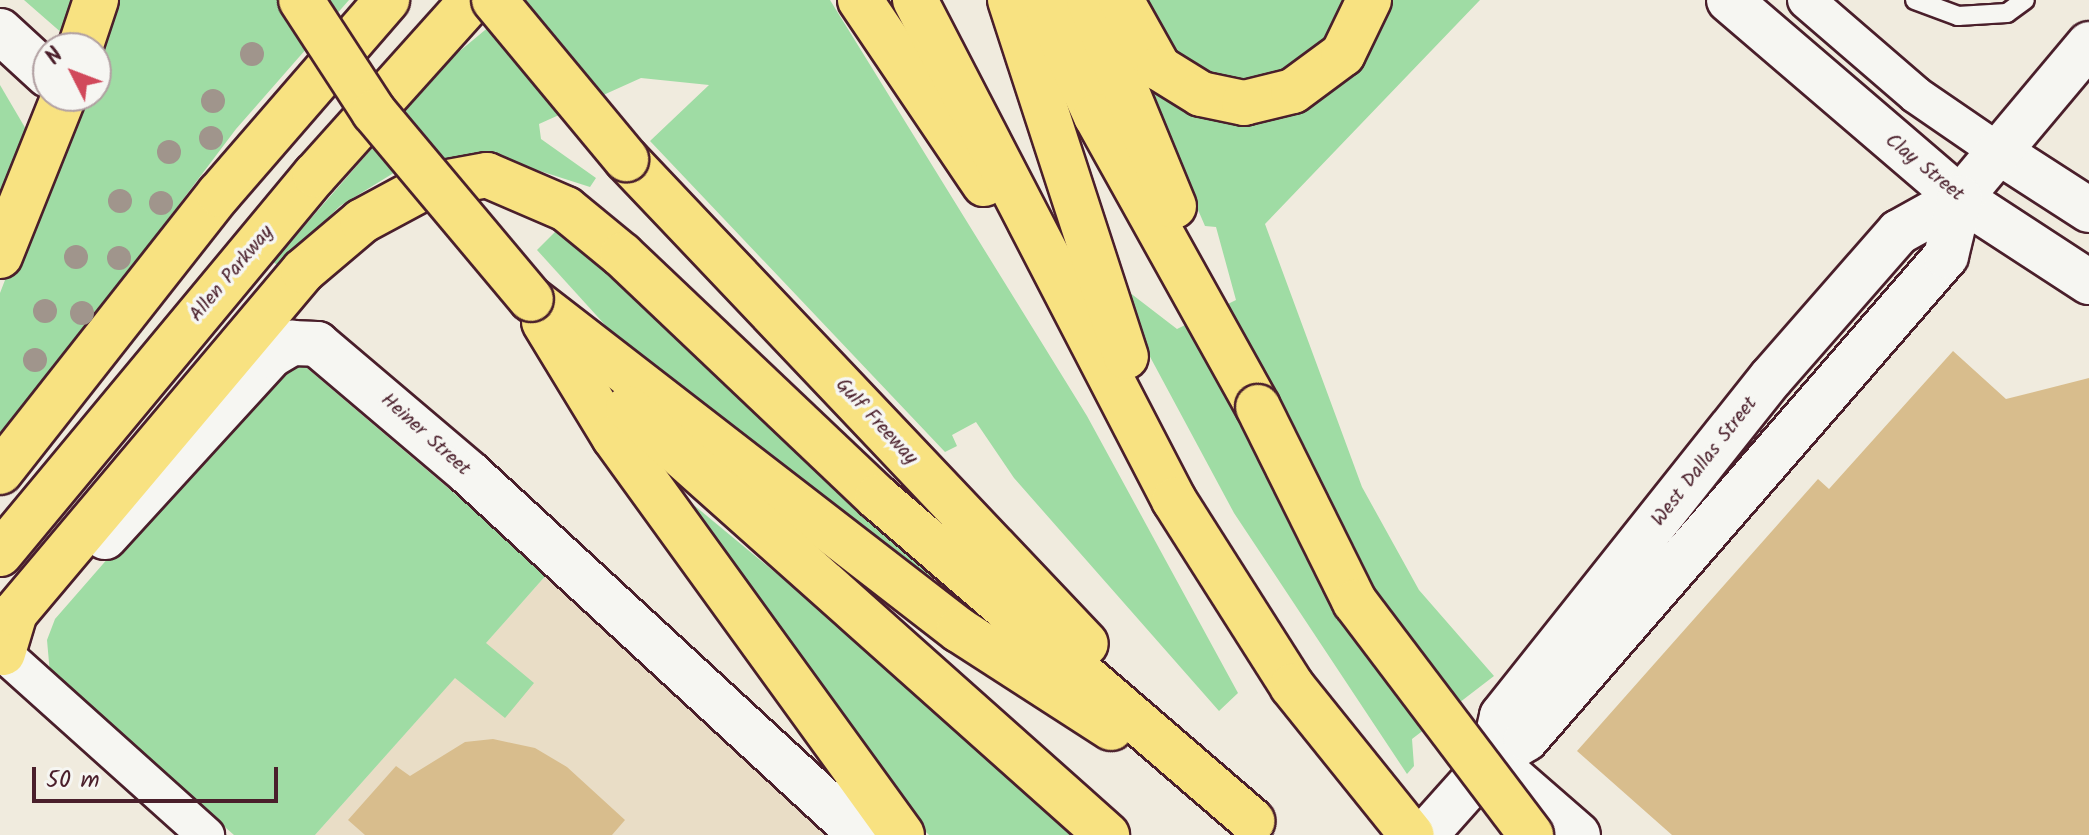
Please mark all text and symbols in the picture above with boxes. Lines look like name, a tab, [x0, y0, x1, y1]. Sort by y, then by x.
north arrow	[32, 32, 112, 112]
text: N	[38, 40, 73, 74]
street label: Clay Street	[1880, 129, 1968, 207]
street label: Allen Parkway	[185, 221, 279, 327]
street label: Gulf Freeway	[830, 374, 922, 470]
street label: Heiner Street	[375, 389, 475, 481]
street label: West Dallas Street	[1647, 393, 1763, 531]
scale bar	[36, 751, 282, 801]
text: 50 m	[46, 761, 100, 800]

